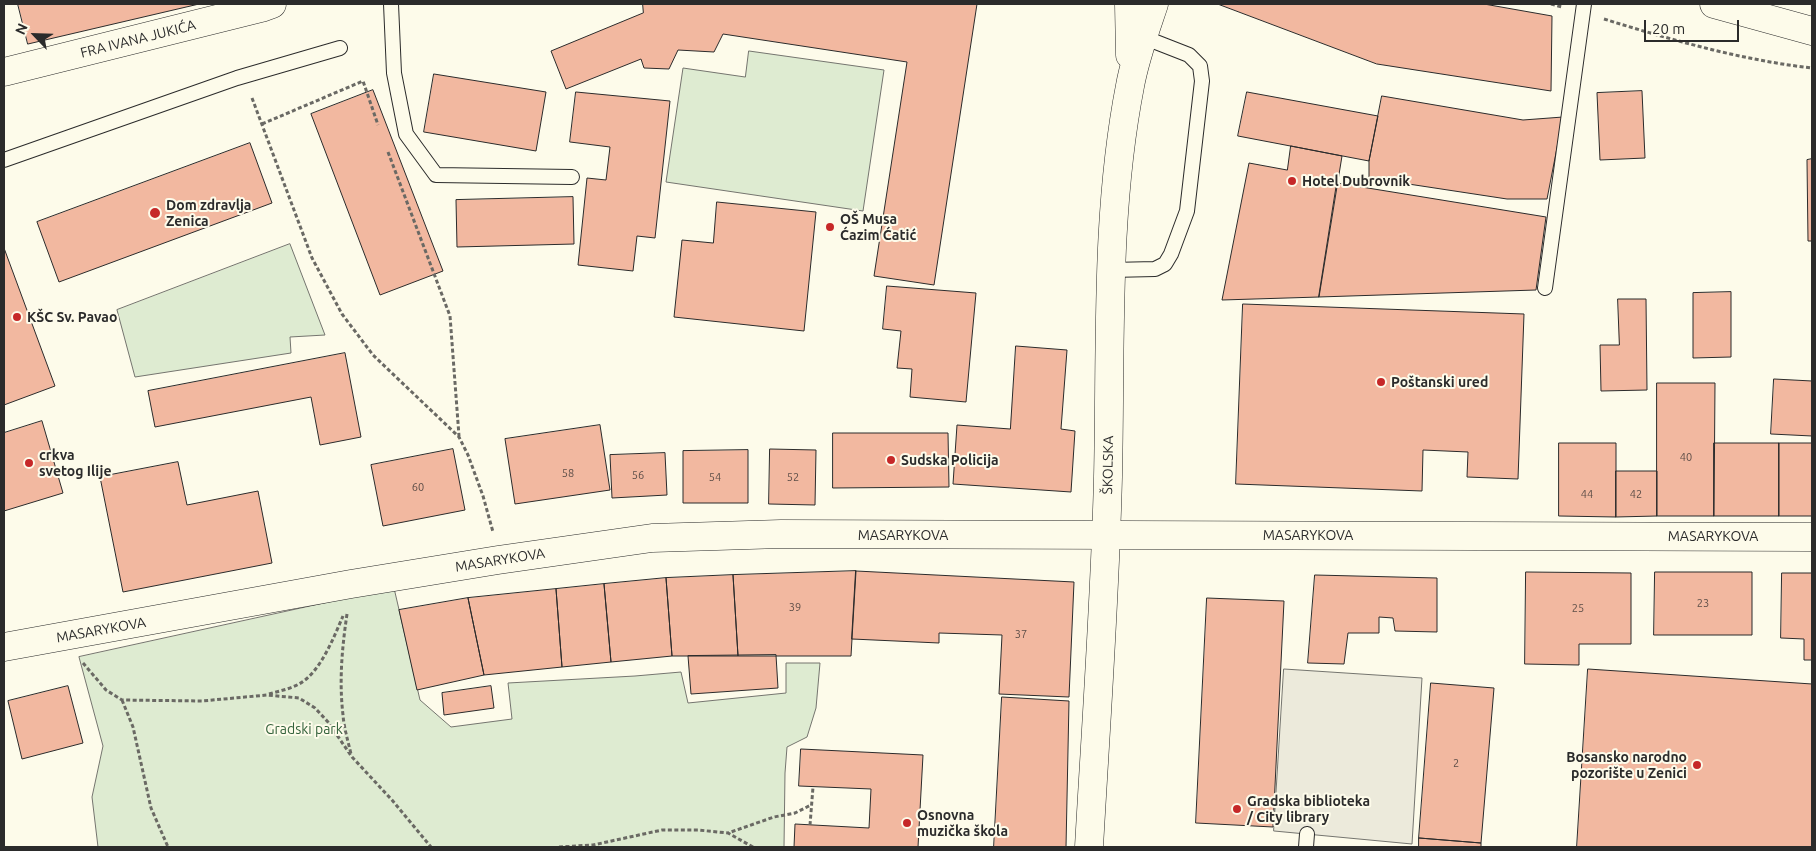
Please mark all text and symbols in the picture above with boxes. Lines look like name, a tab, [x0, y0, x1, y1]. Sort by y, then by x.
north arrow	[10, 10, 60, 60]
scale bar	[1646, 10, 1741, 42]
street label: FRA IVANA JUKIĆA	[78, 17, 198, 61]
text: 20 m	[1652, 20, 1685, 37]
text: N	[12, 21, 31, 37]
place label: Hotel Dubrovnik	[1302, 173, 1410, 189]
marker: Hotel Dubrovnik	[1286, 175, 1298, 187]
place label: Dom zdravlja Zenica	[166, 197, 251, 230]
marker: Dom zdravlja Zenica	[148, 206, 162, 220]
place label: OŠ Musa Ćazim Ćatić	[840, 211, 916, 243]
marker: OŠ Musa Ćazim Ćatić	[824, 221, 836, 233]
place label: KŠC Sv. Pavao	[27, 309, 117, 325]
marker: KŠC Sv. Pavao	[11, 311, 23, 323]
place label: Poštanski ured	[1391, 374, 1488, 390]
marker: Poštanski ured	[1375, 376, 1387, 388]
street label: ŠKOLSKA	[1099, 435, 1117, 495]
place label: crkva svetog Ilije	[39, 447, 111, 480]
house number: 40	[1680, 450, 1692, 464]
place label: Sudska Policija	[901, 452, 999, 468]
marker: Sudska Policija	[885, 454, 897, 466]
marker: crkva svetog Ilije	[23, 457, 35, 469]
house number: 58	[562, 466, 574, 480]
house number: 56	[632, 468, 644, 482]
house number: 54	[709, 470, 721, 484]
house number: 52	[787, 470, 799, 484]
house number: 60	[412, 480, 424, 494]
house number: 44	[1581, 487, 1593, 501]
house number: 42	[1630, 487, 1642, 501]
street label: MASARYKOVA	[858, 527, 948, 543]
street label: MASARYKOVA	[1263, 527, 1353, 543]
street label: MASARYKOVA	[1668, 528, 1758, 544]
street label: MASARYKOVA	[454, 545, 546, 575]
house number: 23	[1697, 596, 1709, 610]
house number: 39	[789, 600, 801, 614]
house number: 25	[1572, 601, 1584, 615]
street label: MASARYKOVA	[55, 614, 147, 646]
house number: 37	[1015, 627, 1027, 641]
park label: Gradski park	[265, 721, 343, 737]
place label: Bosansko narodno pozorište u Zenici	[1566, 749, 1687, 782]
house number: 2	[1453, 756, 1459, 770]
marker: Bosansko narodno pozorište u Zenici	[1691, 759, 1703, 771]
place label: Gradska biblioteka / City library	[1247, 793, 1370, 826]
marker: Gradska biblioteka / City library	[1231, 803, 1243, 815]
place label: Osnovna muzička škola	[917, 807, 1008, 840]
marker: Osnovna muzička škola	[901, 817, 913, 829]

